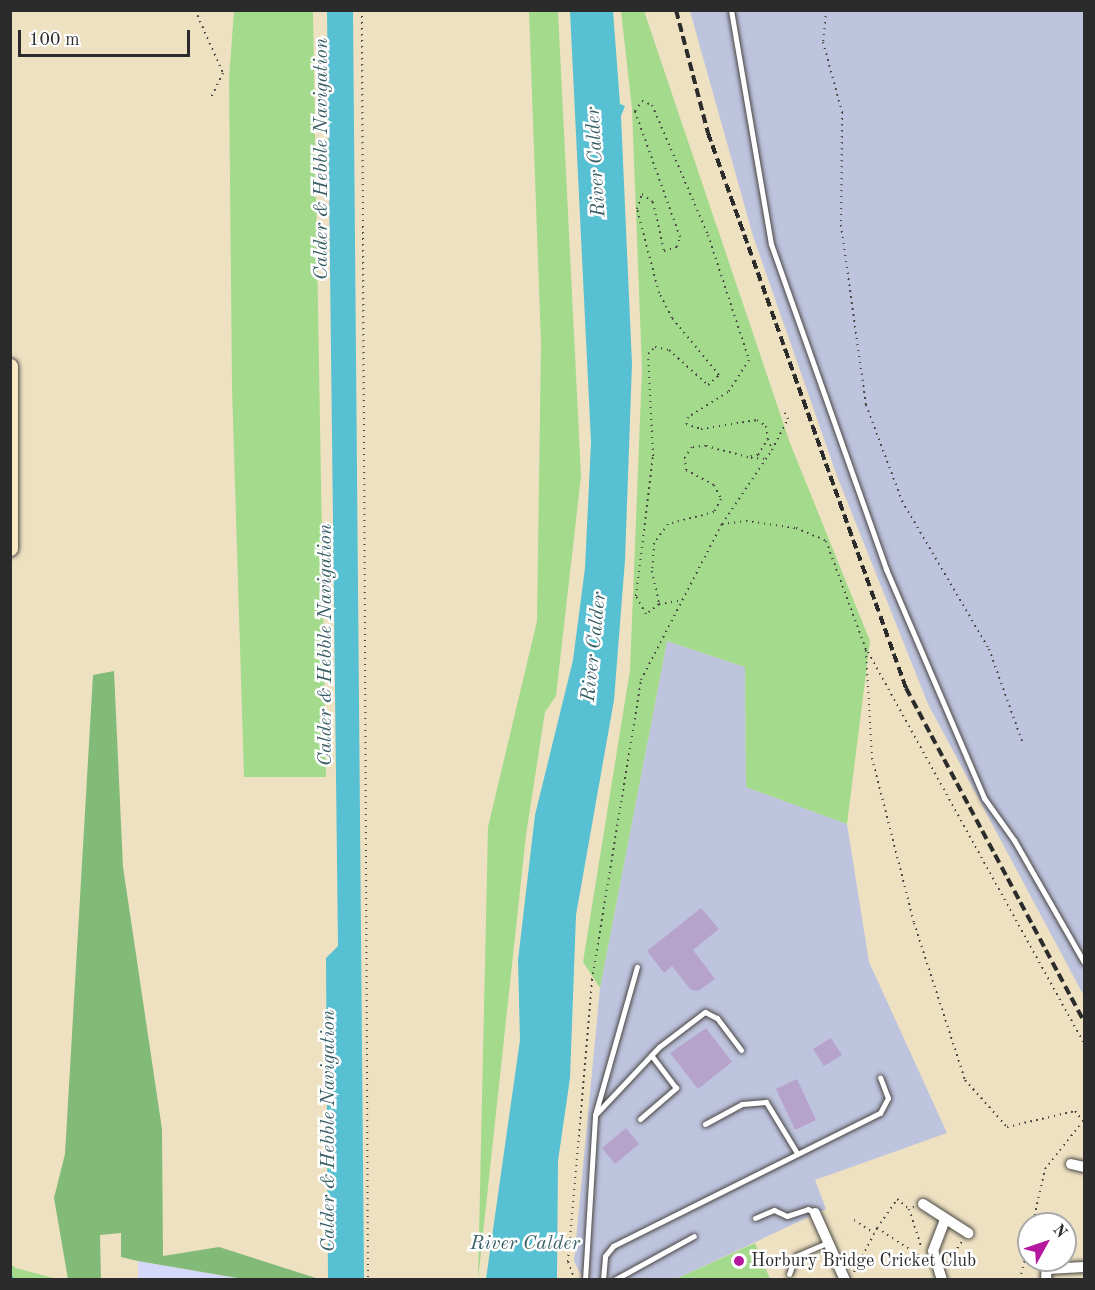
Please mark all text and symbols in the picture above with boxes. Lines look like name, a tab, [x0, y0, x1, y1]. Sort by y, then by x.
scale bar	[21, 18, 194, 56]
text: 100 m	[29, 31, 80, 49]
water label: Calder & Hebble Navigation	[310, 38, 334, 280]
water label: River Calder	[582, 106, 612, 218]
water label: Calder & Hebble Navigation	[314, 524, 338, 766]
water label: River Calder	[577, 591, 613, 703]
water label: Calder & Hebble Navigation	[317, 1010, 341, 1252]
north arrow	[1017, 1212, 1077, 1272]
text: N	[1049, 1222, 1069, 1242]
water label: River Calder	[470, 1232, 580, 1256]
place label: Horbury Bridge Cricket Club	[751, 1250, 976, 1272]
marker: Horbury Bridge Cricket Club	[732, 1254, 746, 1268]

